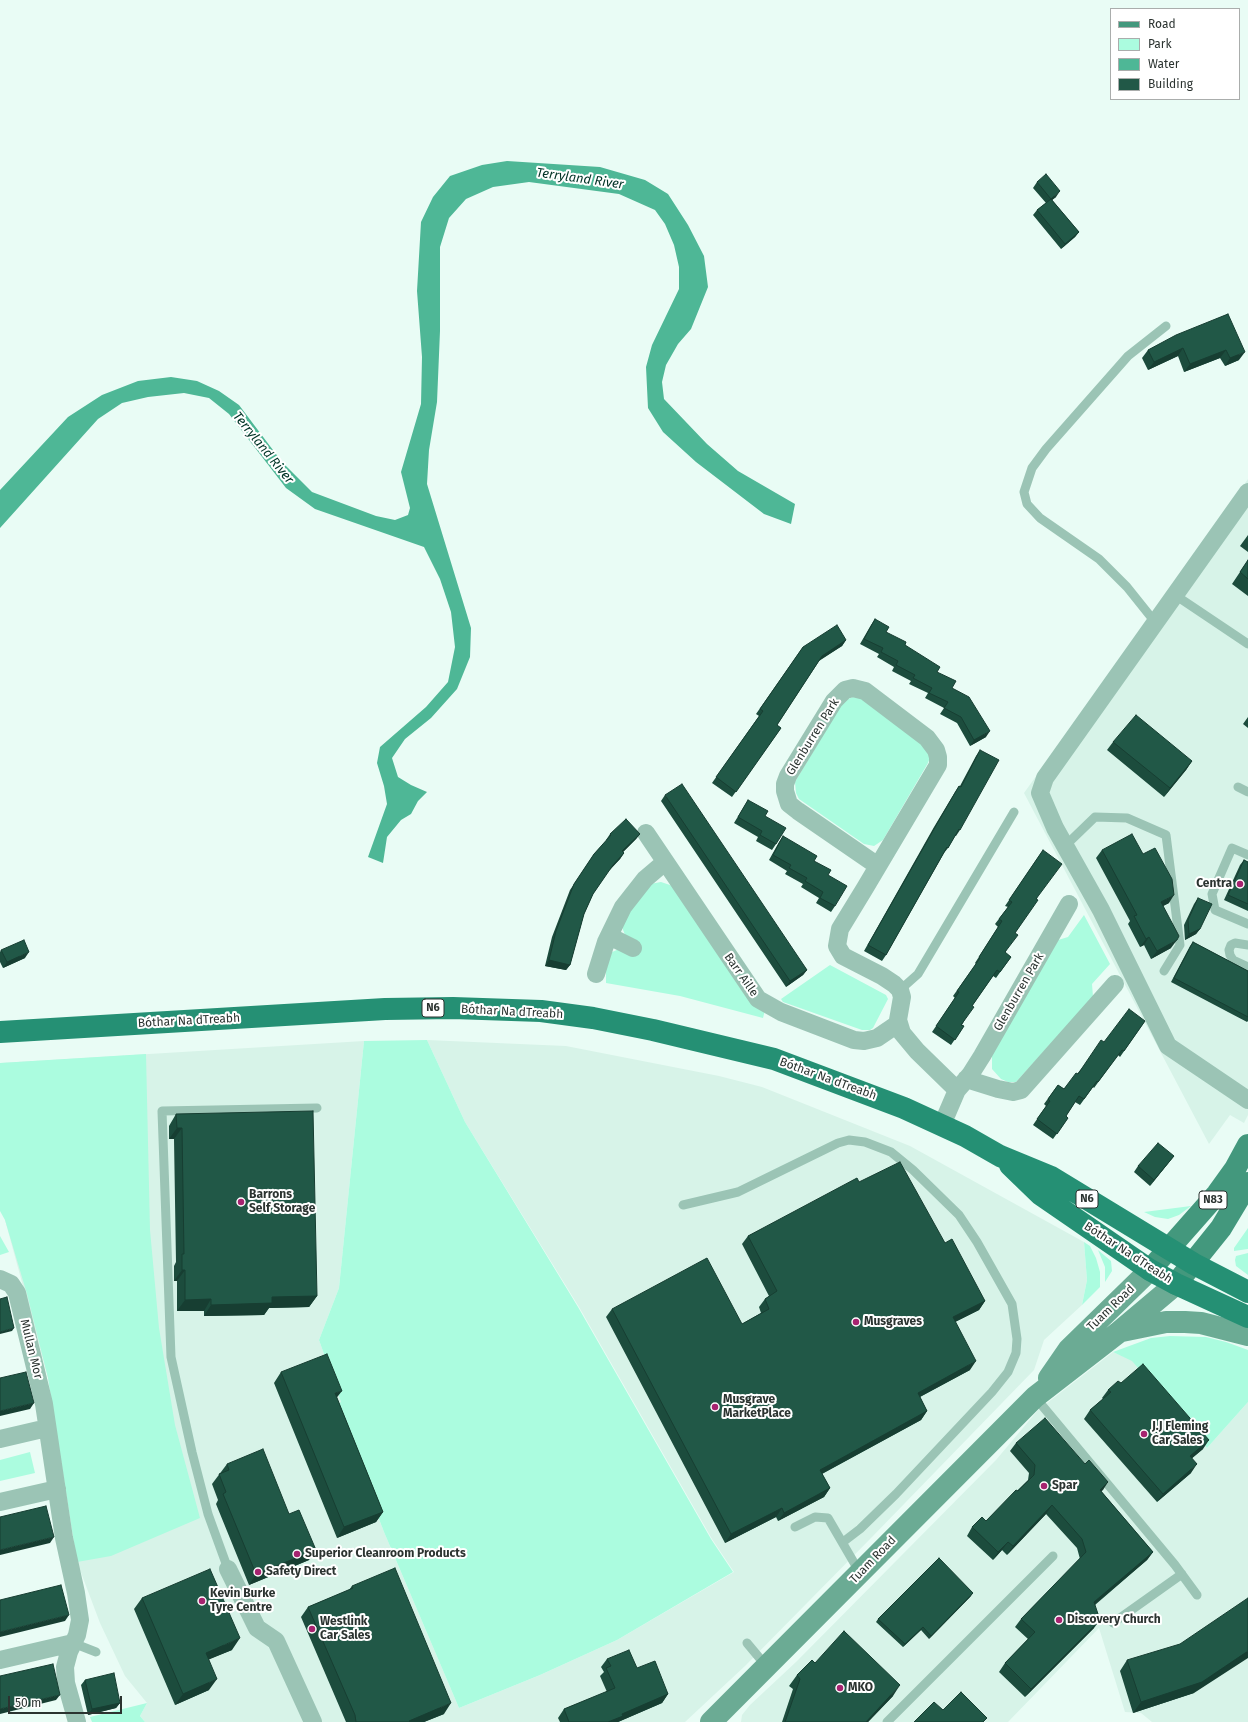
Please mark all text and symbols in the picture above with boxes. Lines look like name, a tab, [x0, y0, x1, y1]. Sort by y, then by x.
legend	[1110, 8, 1240, 100]
text: Road	[1148, 17, 1176, 31]
text: Park	[1148, 37, 1172, 51]
text: Water	[1148, 57, 1179, 71]
text: Building	[1148, 77, 1193, 91]
water label: Terryland River	[535, 165, 625, 193]
water label: Terryland River	[229, 409, 297, 487]
street label: Glenburren Park	[784, 696, 842, 778]
place label: Centra	[1196, 877, 1232, 891]
marker: Centra	[1235, 879, 1245, 889]
street label: Barr Aille	[721, 950, 761, 1000]
street label: Glenburren Park	[991, 950, 1047, 1034]
road number: N6	[422, 999, 444, 1017]
street label: Bóthar Na dTreabh	[461, 1002, 563, 1022]
street label: Bóthar Na dTreabh	[138, 1011, 240, 1031]
street label: Bóthar Na dTreabh	[777, 1055, 879, 1103]
place label: Barrons Self Storage	[249, 1188, 315, 1216]
road number: N6	[1076, 1190, 1098, 1208]
road number: N83	[1199, 1191, 1227, 1209]
marker: Barrons Self Storage	[236, 1197, 246, 1207]
street label: Bóthar Na dTreabh	[1081, 1219, 1175, 1287]
street label: Tuam Road	[1084, 1282, 1138, 1334]
place label: Musgraves	[864, 1315, 922, 1329]
marker: Musgraves	[851, 1317, 861, 1327]
street label: Mullan Mor	[17, 1318, 45, 1380]
place label: Musgrave MarketPlace	[723, 1393, 791, 1421]
marker: Musgrave MarketPlace	[710, 1402, 720, 1412]
place label: J.J Fleming Car Sales	[1152, 1420, 1208, 1448]
marker: J.J Fleming Car Sales	[1139, 1429, 1149, 1439]
place label: Spar	[1052, 1479, 1077, 1493]
marker: Spar	[1039, 1481, 1049, 1491]
street label: Tuam Road	[847, 1533, 899, 1587]
place label: Superior Cleanroom Products	[305, 1547, 466, 1561]
marker: Superior Cleanroom Products	[292, 1549, 302, 1559]
place label: Safety Direct	[266, 1565, 336, 1579]
marker: Safety Direct	[253, 1567, 263, 1577]
place label: Kevin Burke Tyre Centre	[210, 1587, 275, 1615]
marker: Kevin Burke Tyre Centre	[197, 1596, 207, 1606]
place label: Discovery Church	[1067, 1613, 1161, 1627]
place label: Westlink Car Sales	[320, 1615, 370, 1643]
marker: Discovery Church	[1054, 1615, 1064, 1625]
marker: Westlink Car Sales	[307, 1624, 317, 1634]
place label: MKO	[848, 1681, 873, 1695]
marker: MKO	[835, 1683, 845, 1693]
scale bar	[10, 1688, 124, 1714]
text: 50 m	[15, 1696, 41, 1710]

